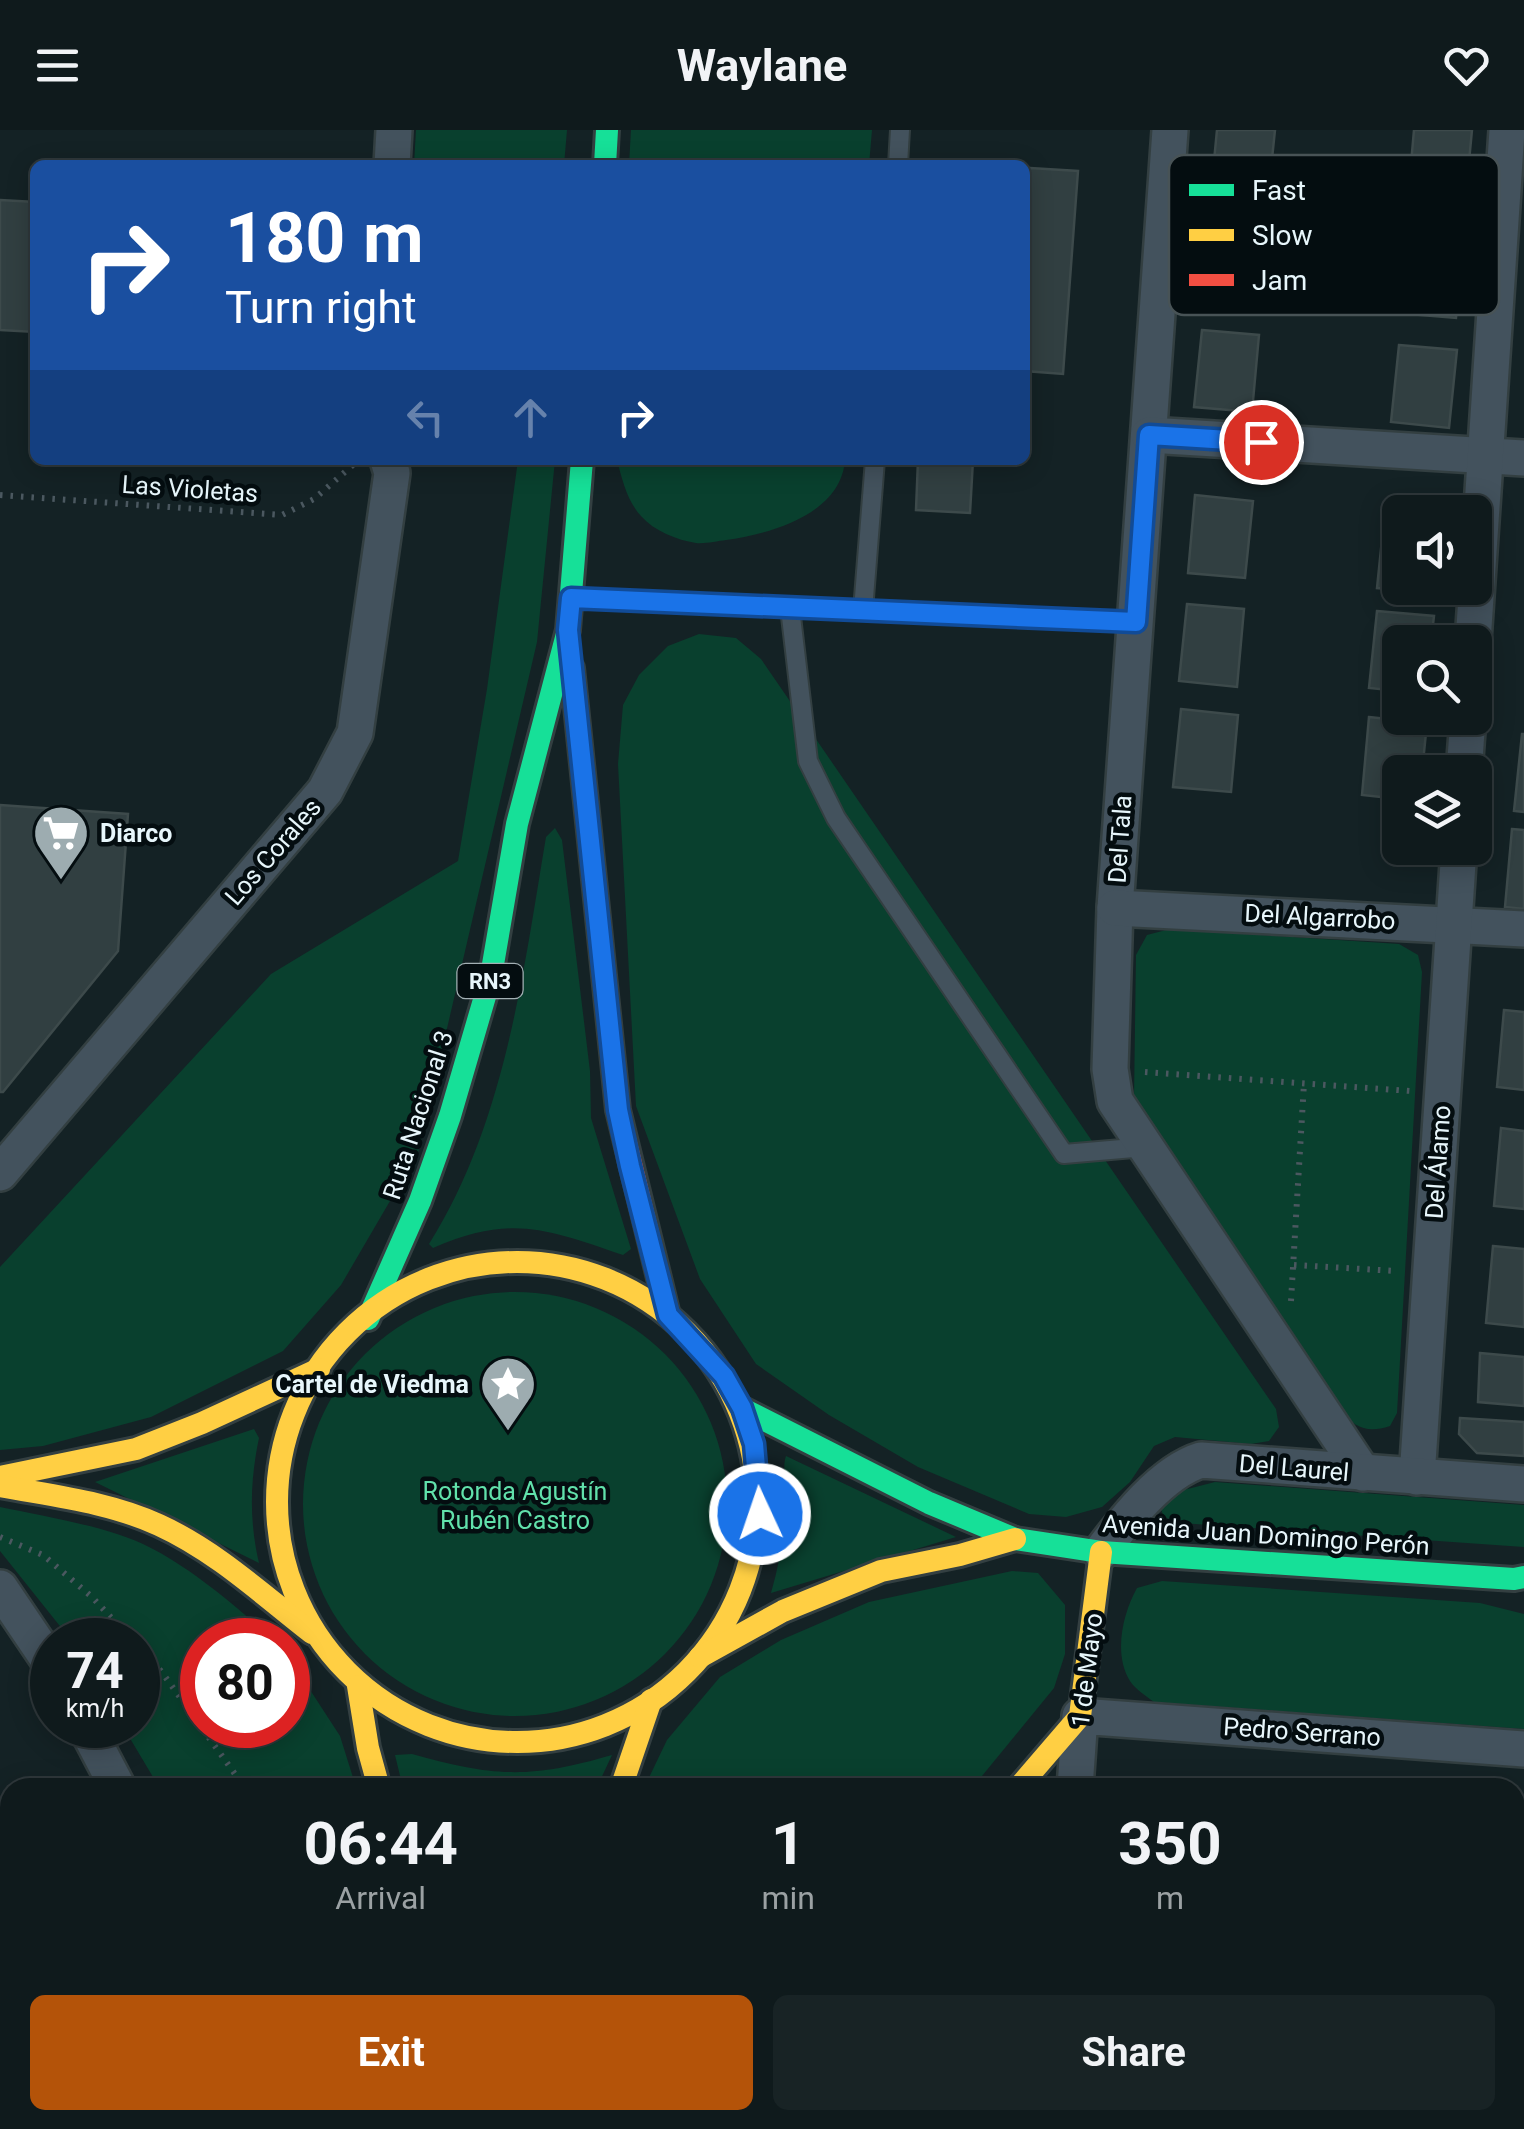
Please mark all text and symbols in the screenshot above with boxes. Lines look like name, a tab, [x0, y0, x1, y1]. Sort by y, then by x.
icon: menu	[30, 38, 85, 93]
icon: heart	[1439, 38, 1494, 93]
text: Waylane	[677, 39, 847, 92]
legend	[1169, 155, 1499, 315]
text: Fast	[1252, 174, 1306, 207]
text: 180 m	[225, 197, 424, 279]
icon: right	[60, 200, 190, 330]
text: Slow	[1252, 219, 1312, 252]
text: Jam	[1252, 264, 1307, 297]
text: Turn right	[225, 281, 417, 334]
icon: left	[398, 390, 453, 445]
icon: ahead	[503, 390, 558, 445]
icon: right	[608, 390, 663, 445]
pin	[1219, 400, 1304, 485]
icon: arrive	[1234, 415, 1289, 470]
street label: Las Violetas	[121, 470, 259, 508]
map controls	[1382, 495, 1492, 865]
button: sound	[1382, 495, 1492, 605]
button: search	[1382, 625, 1492, 735]
button: layers	[1382, 755, 1492, 865]
street label: Los Corales	[219, 793, 327, 911]
street label: Del Tala	[1102, 794, 1138, 884]
supermarket icon: Diarco	[31, 803, 91, 882]
place label: Diarco	[100, 819, 172, 848]
street label: Del Algarrobo	[1244, 899, 1396, 935]
road number: RN3	[458, 964, 522, 998]
street label: Ruta Nacional 3	[377, 1027, 459, 1203]
street label: Del Álamo	[1419, 1104, 1456, 1220]
place icon: Cartel de Viedma	[478, 1354, 538, 1433]
place label: Cartel de Viedma	[275, 1370, 469, 1399]
street label: Del Laurel	[1238, 1449, 1350, 1487]
position arrow	[708, 1462, 812, 1566]
park label: Rotonda Agustín Rubén Castro	[423, 1477, 607, 1535]
street label: Avenida Juan Domingo Perón	[1101, 1509, 1431, 1561]
street label: 1 de Mayo	[1066, 1611, 1108, 1729]
speed limit sign: 80	[180, 1618, 310, 1748]
text: 74	[66, 1642, 124, 1700]
text: km/h	[66, 1694, 124, 1723]
street label: Pedro Serrano	[1222, 1712, 1382, 1752]
text: 06:44	[303, 1808, 458, 1879]
text: 1	[771, 1808, 805, 1879]
text: 350	[1118, 1808, 1222, 1879]
text: Arrival	[335, 1879, 426, 1917]
text: min	[761, 1879, 815, 1917]
text: m	[1156, 1879, 1184, 1917]
button: Exit	[30, 1995, 753, 2110]
button: Share	[773, 1995, 1495, 2110]

